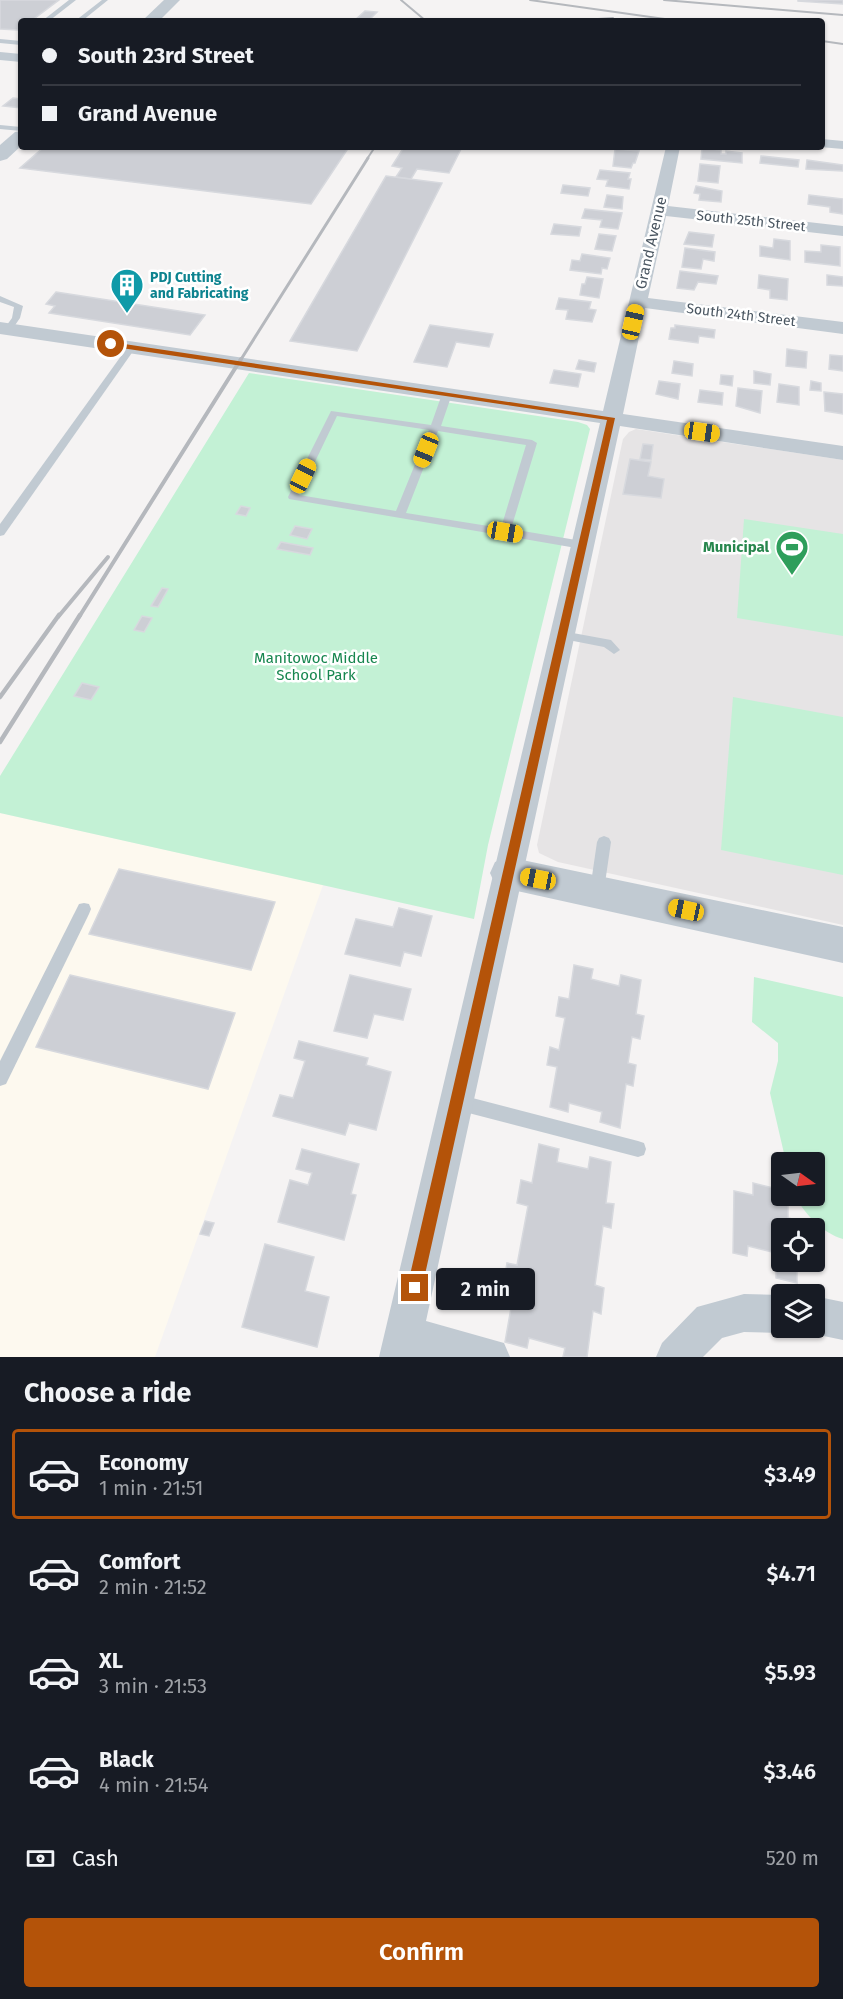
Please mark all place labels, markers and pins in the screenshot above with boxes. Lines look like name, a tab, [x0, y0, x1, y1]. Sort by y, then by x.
building icon: PDJ Cutting and Fabricating	[109, 267, 145, 314]
place label: PDJ Cutting and Fabricating	[150, 269, 249, 302]
sports icon: Municipal	[774, 529, 810, 576]
place label: Municipal	[703, 538, 770, 556]

